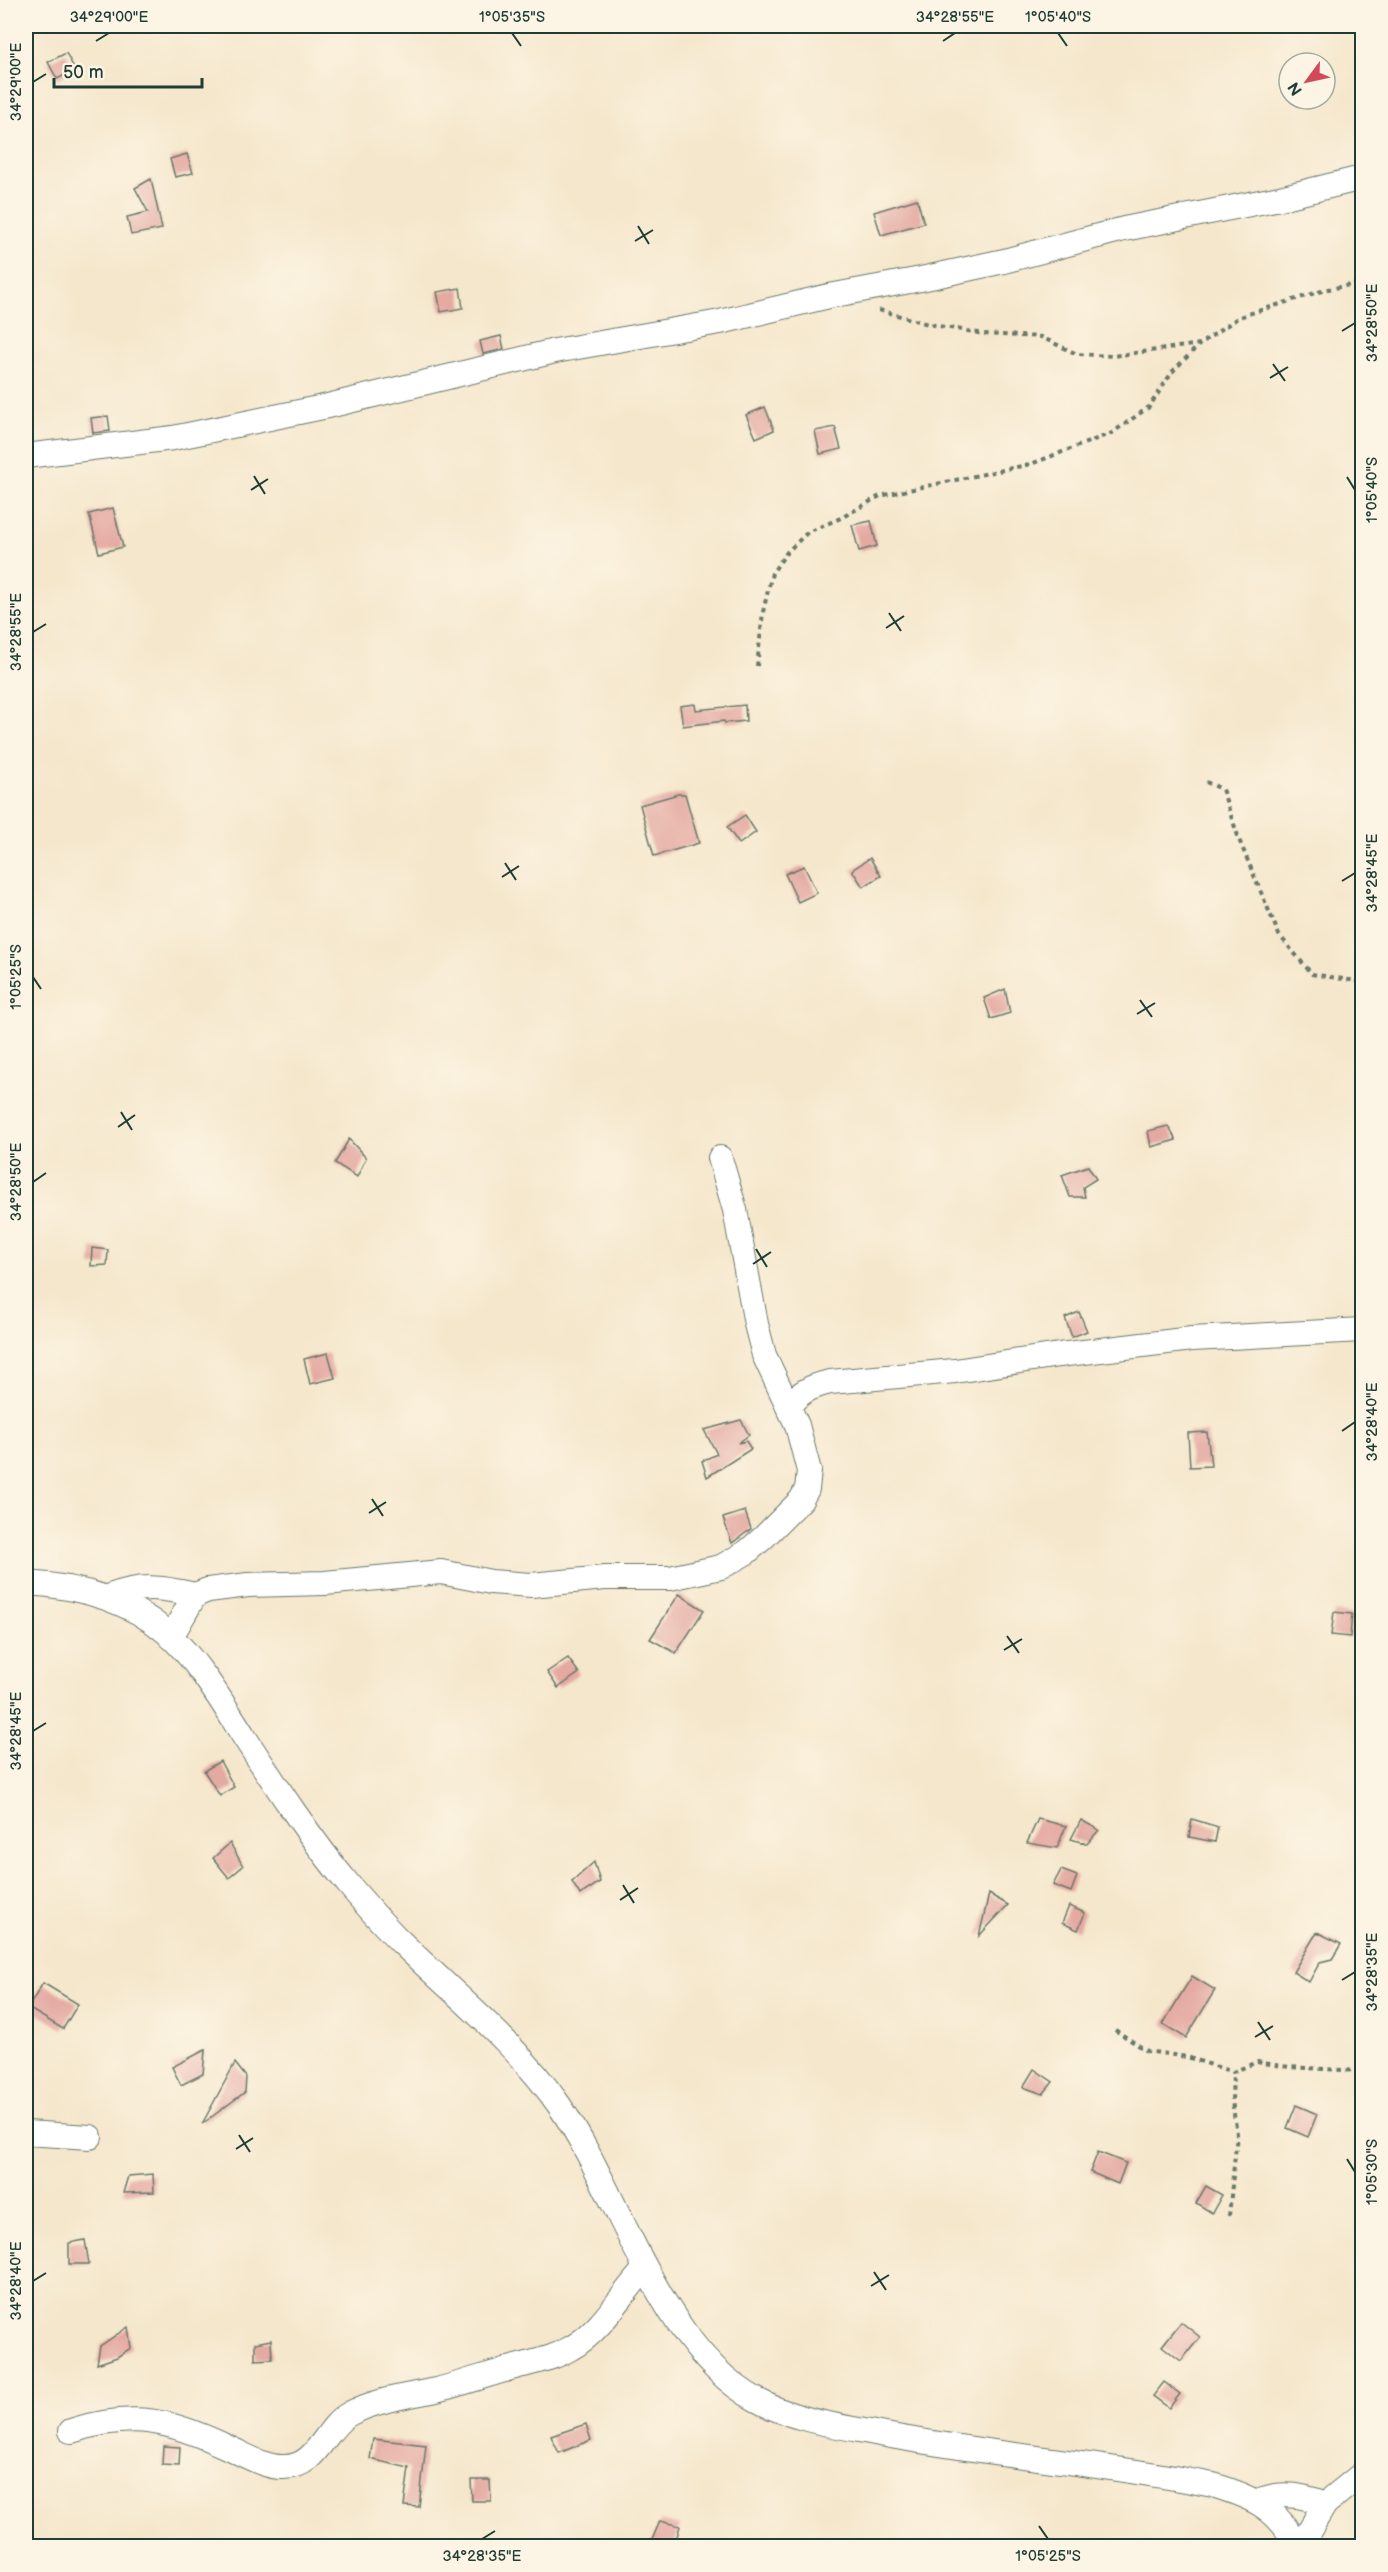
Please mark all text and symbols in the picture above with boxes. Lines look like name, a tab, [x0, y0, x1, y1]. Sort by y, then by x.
text: 34°29'00"E	[70, 8, 148, 27]
text: 1°05'35"S	[479, 8, 545, 27]
text: 34°28'55"E	[916, 8, 994, 27]
text: 1°05'40"S	[1025, 8, 1091, 27]
text: 34°29'00"E	[7, 43, 26, 121]
scale bar	[54, 51, 202, 89]
north arrow	[1277, 51, 1337, 111]
text: 50 m	[63, 62, 104, 83]
text: N	[1284, 78, 1307, 99]
text: 34°28'50"E	[1363, 284, 1382, 362]
text: 1°05'40"S	[1363, 457, 1382, 523]
text: 34°28'55"E	[7, 593, 26, 671]
text: 34°28'45"E	[1363, 833, 1382, 912]
text: 1°05'25"S	[7, 944, 26, 1010]
text: 34°28'50"E	[7, 1143, 26, 1221]
text: 34°28'40"E	[1363, 1382, 1382, 1462]
text: 34°28'45"E	[7, 1691, 26, 1770]
text: 34°28'35"E	[1363, 1932, 1382, 2011]
text: 1°05'30"S	[1363, 2139, 1382, 2205]
text: 34°28'40"E	[7, 2241, 26, 2321]
text: 34°28'35"E	[443, 2547, 522, 2566]
text: 1°05'25"S	[1015, 2547, 1081, 2566]

